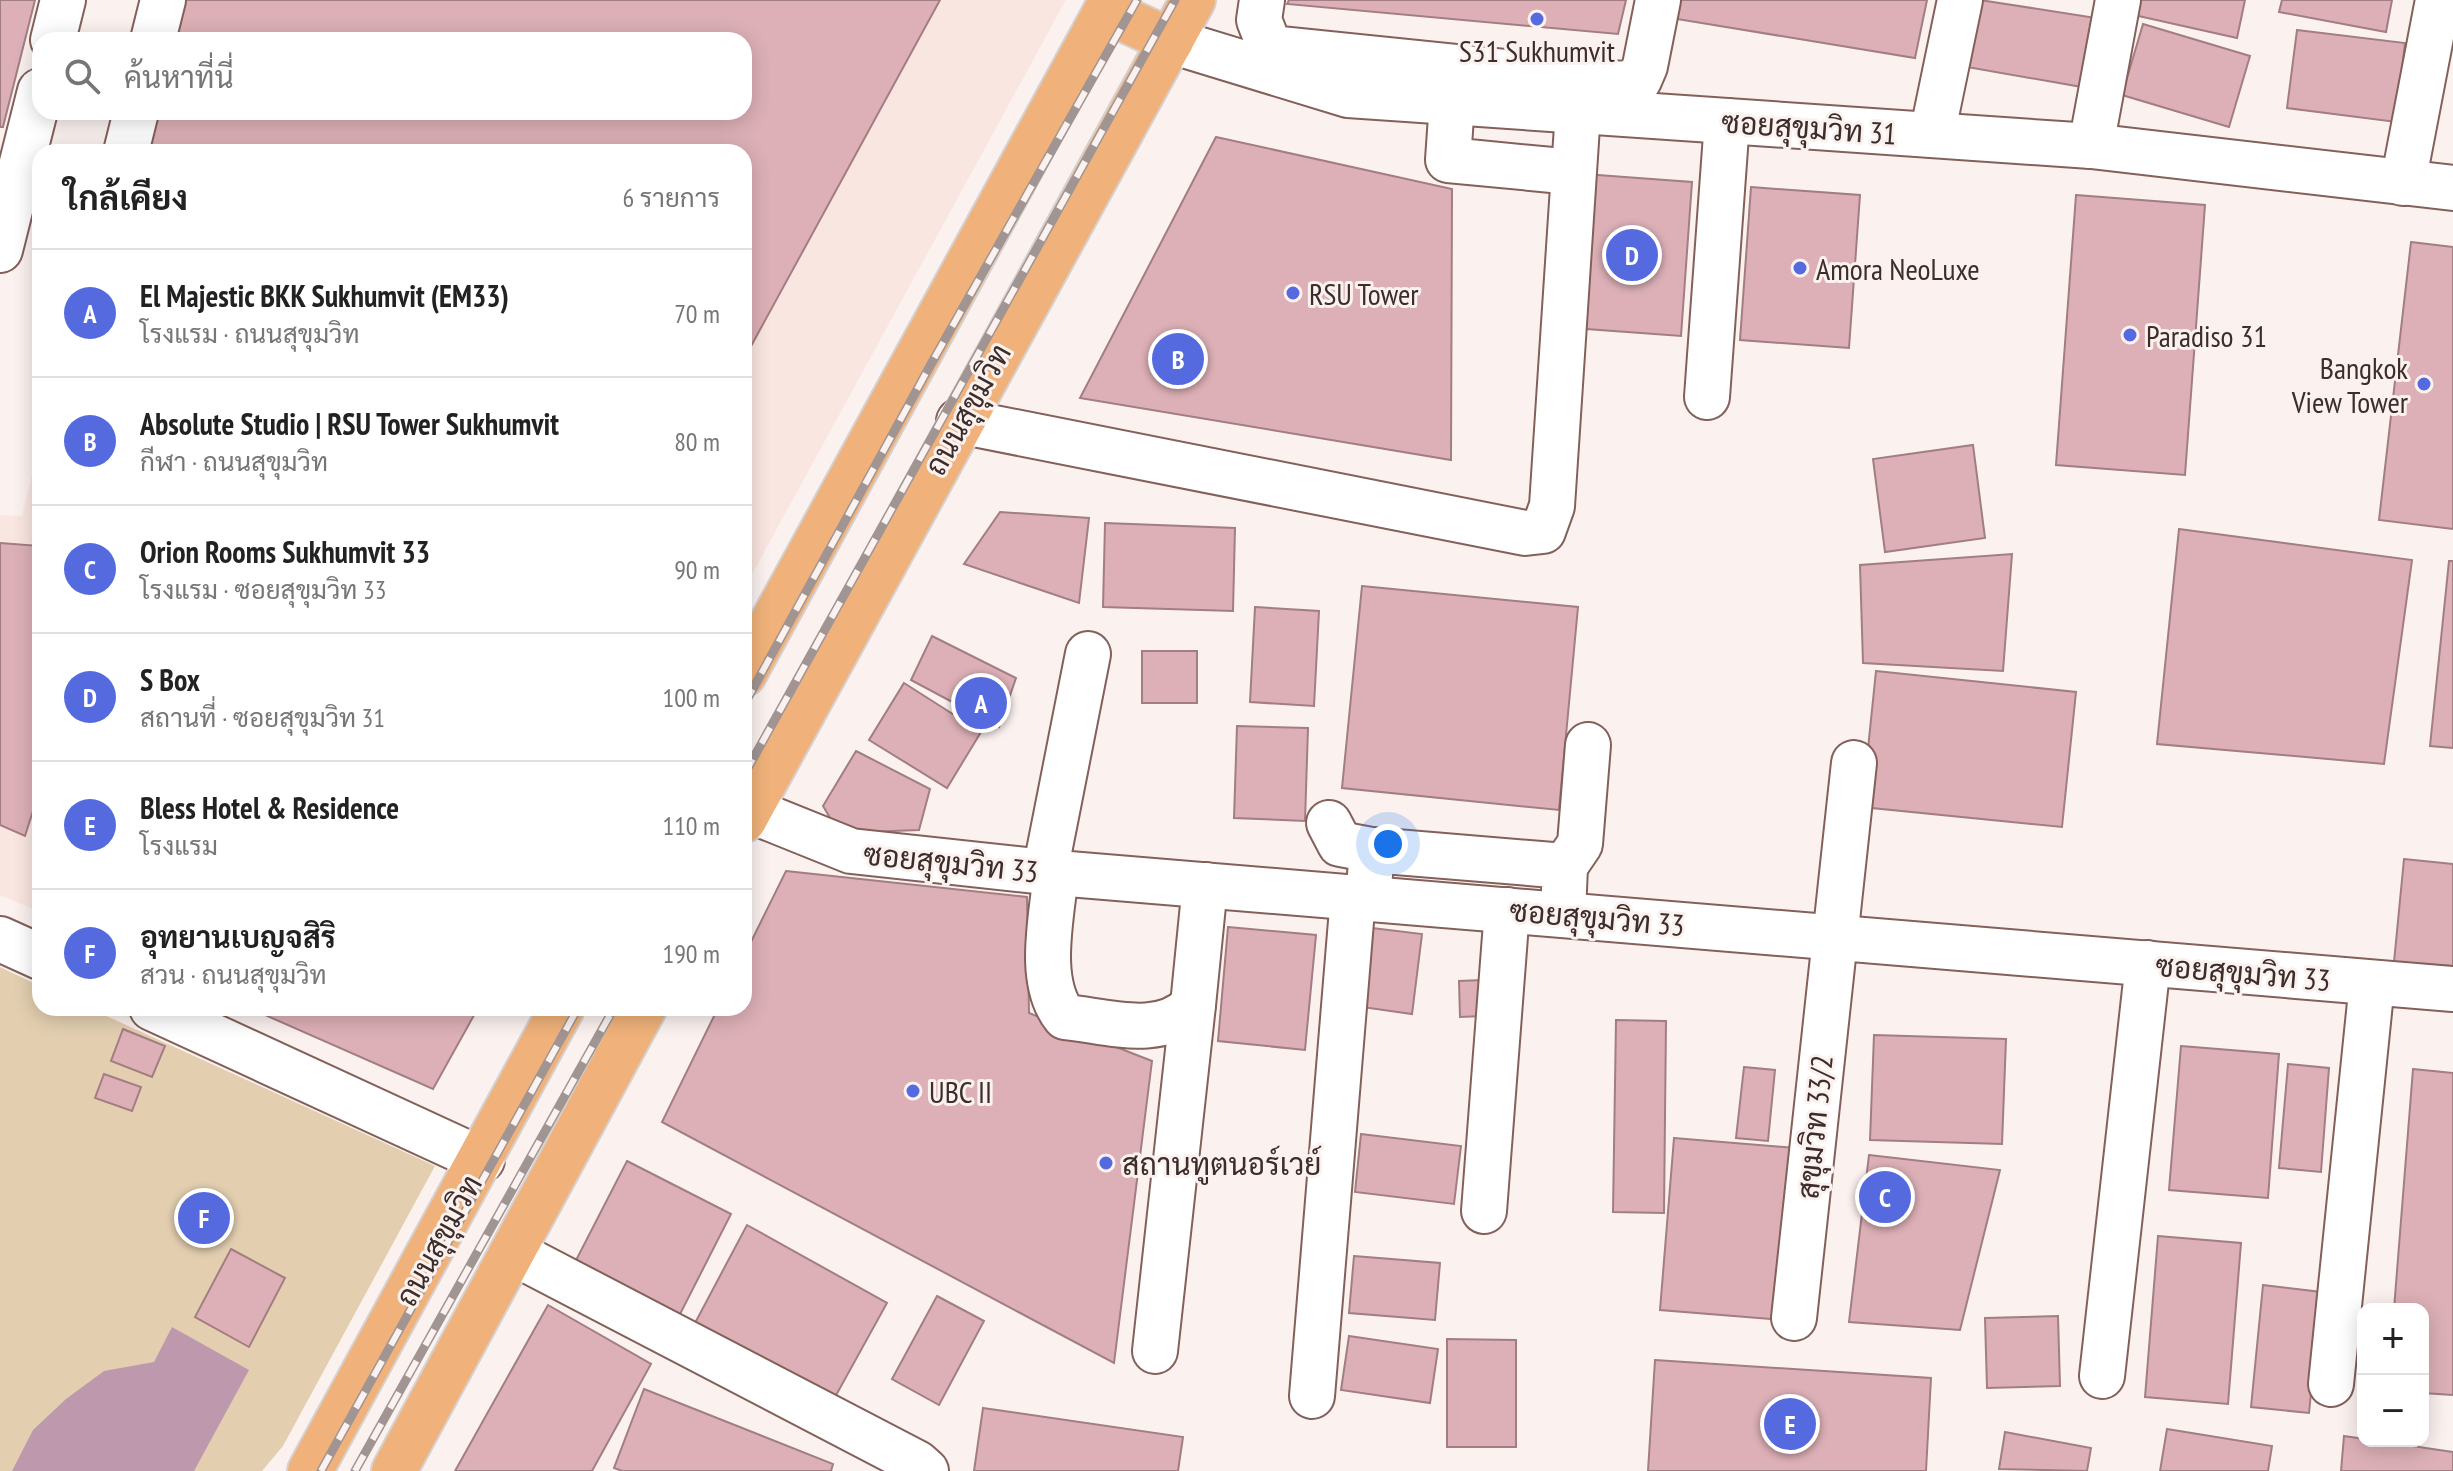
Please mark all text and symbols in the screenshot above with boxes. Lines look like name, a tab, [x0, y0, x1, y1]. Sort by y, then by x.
marker: S31 Sukhumvit	[1528, 10, 1546, 28]
place label: S31 Sukhumvit	[1459, 31, 1616, 70]
search box	[32, 32, 752, 120]
icon: search	[60, 54, 104, 98]
text: ค้นหาที่นี่	[124, 57, 234, 96]
street label: ซอยสุขุมวิท 31	[1720, 101, 1898, 156]
text: ใกล้เคียง	[64, 175, 188, 219]
text: 6 รายการ	[623, 181, 720, 214]
pin: D	[1606, 225, 1658, 285]
place label: Amora NeoLuxe	[1816, 249, 1980, 288]
marker: Amora NeoLuxe	[1791, 259, 1809, 277]
place label: RSU Tower	[1309, 274, 1419, 313]
text: El Majestic BKK Sukhumvit (EM33)	[140, 276, 509, 315]
marker: RSU Tower	[1284, 284, 1302, 302]
text: A	[83, 297, 97, 330]
text: 70 m	[674, 297, 720, 330]
place label: Paradiso 31	[2146, 316, 2267, 355]
text: โรงแรม · ถนนสุขุมวิท	[140, 317, 360, 350]
marker: Paradiso 31	[2121, 326, 2139, 344]
pin: B	[1152, 329, 1204, 389]
street label: ถนนสุขุมวิท	[915, 336, 1022, 483]
place label: Bangkok View Tower	[2291, 348, 2409, 421]
marker: Bangkok View Tower	[2415, 375, 2433, 393]
text: Absolute Studio | RSU Tower Sukhumvit	[140, 404, 559, 443]
text: B	[84, 425, 96, 458]
text: 80 m	[674, 425, 720, 458]
text: กีฬา · ถนนสุขุมวิท	[140, 445, 328, 478]
text: Orion Rooms Sukhumvit 33	[140, 532, 430, 571]
text: C	[84, 553, 96, 586]
text: 90 m	[674, 553, 720, 586]
text: โรงแรม · ซอยสุขุมวิท 33	[140, 573, 386, 606]
text: S Box	[140, 660, 200, 699]
pin: A	[955, 673, 1007, 733]
text: D	[83, 681, 97, 714]
text: 100 m	[662, 681, 720, 714]
text: สถานที่ · ซอยสุขุมวิท 31	[140, 701, 385, 734]
text: Bless Hotel & Residence	[140, 788, 399, 827]
text: E	[84, 809, 96, 842]
text: 110 m	[662, 809, 720, 842]
your location	[1368, 824, 1408, 864]
text: โรงแรม	[140, 829, 218, 862]
street label: ซอยสุขุมวิท 33	[861, 833, 1040, 894]
street label: ซอยสุขุมวิท 33	[1508, 890, 1686, 947]
text: อุทยานเบญจสิริ	[140, 917, 336, 956]
text: F	[85, 937, 95, 970]
text: 190 m	[662, 937, 720, 970]
street label: ซอยสุขุมวิท 33	[2154, 945, 2332, 1002]
text: สวน · ถนนสุขุมวิท	[140, 958, 327, 991]
street label: สุขุมวิท 33/2	[1787, 1053, 1844, 1201]
place label: UBC II	[929, 1072, 992, 1111]
marker: UBC II	[904, 1082, 922, 1100]
place label: สถานทูตนอร์เวย์	[1122, 1144, 1321, 1185]
marker: สถานทูตนอร์เวย์	[1097, 1154, 1115, 1172]
street label: ถนนสุขุมวิท	[386, 1167, 493, 1314]
pin: C	[1859, 1167, 1911, 1227]
pin: F	[178, 1188, 230, 1248]
map controls	[2357, 1303, 2429, 1447]
button: +	[2357, 1303, 2429, 1375]
button: −	[2357, 1375, 2429, 1447]
pin: E	[1764, 1394, 1816, 1454]

